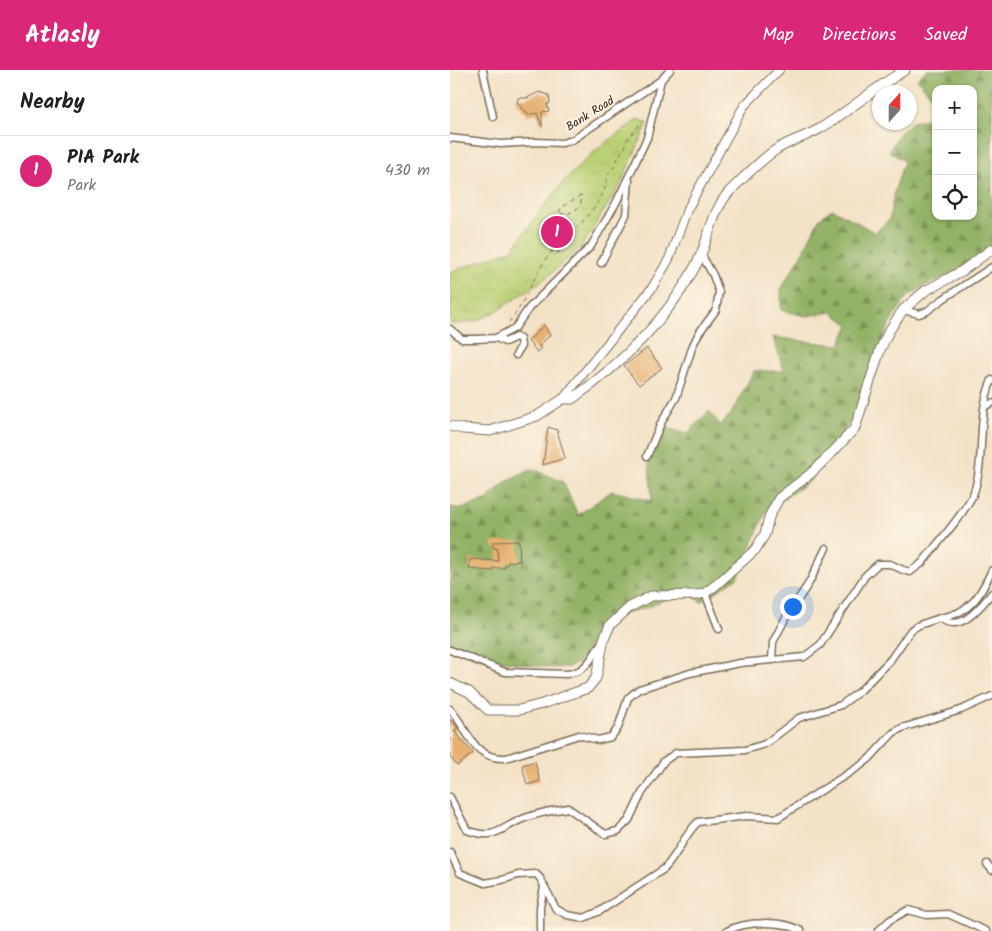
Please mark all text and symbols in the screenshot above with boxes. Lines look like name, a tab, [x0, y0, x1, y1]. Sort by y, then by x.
text: Atlasly	[25, 16, 100, 55]
text: Map	[762, 21, 794, 50]
text: Directions	[822, 21, 896, 50]
text: Saved	[924, 21, 967, 50]
north arrow	[872, 85, 917, 130]
map controls	[932, 85, 977, 220]
button: +	[932, 85, 977, 130]
text: Nearby	[20, 86, 85, 119]
street label: Bank Road	[562, 91, 619, 136]
button: −	[932, 130, 977, 175]
text: PIA Park	[67, 143, 139, 173]
text: 1	[34, 158, 38, 183]
text: 430 m	[385, 158, 430, 183]
text: Park	[67, 173, 96, 198]
button: locate	[932, 175, 977, 220]
pin: 1	[541, 213, 573, 251]
your location	[780, 594, 806, 620]

